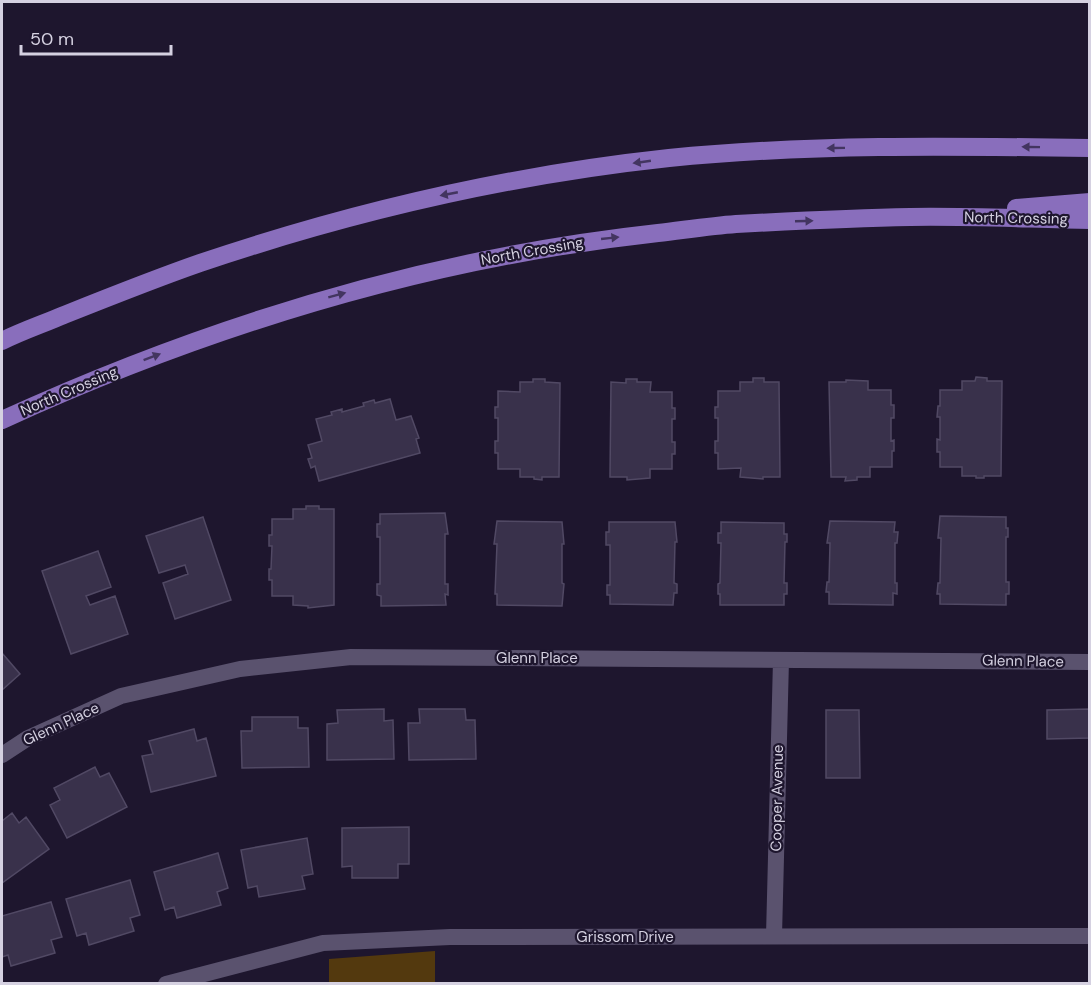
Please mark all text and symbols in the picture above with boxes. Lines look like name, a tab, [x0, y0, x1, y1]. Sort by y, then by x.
scale bar	[21, 18, 171, 56]
text: 50 m	[30, 27, 74, 51]
one-way arrow	[1022, 142, 1041, 152]
one-way arrow	[827, 143, 846, 153]
one-way arrow	[632, 158, 651, 167]
one-way arrow	[440, 190, 459, 199]
street label: North Crossing	[964, 207, 1068, 229]
one-way arrow	[795, 217, 814, 226]
street label: North Crossing	[479, 232, 585, 270]
one-way arrow	[600, 233, 619, 243]
one-way arrow	[328, 290, 346, 300]
one-way arrow	[143, 351, 161, 361]
street label: North Crossing	[17, 362, 121, 420]
street label: Glenn Place	[496, 648, 578, 668]
street label: Glenn Place	[982, 650, 1064, 672]
street label: Glenn Place	[20, 698, 102, 750]
street label: Cooper Avenue	[766, 744, 788, 852]
street label: Grissom Drive	[576, 927, 674, 947]

